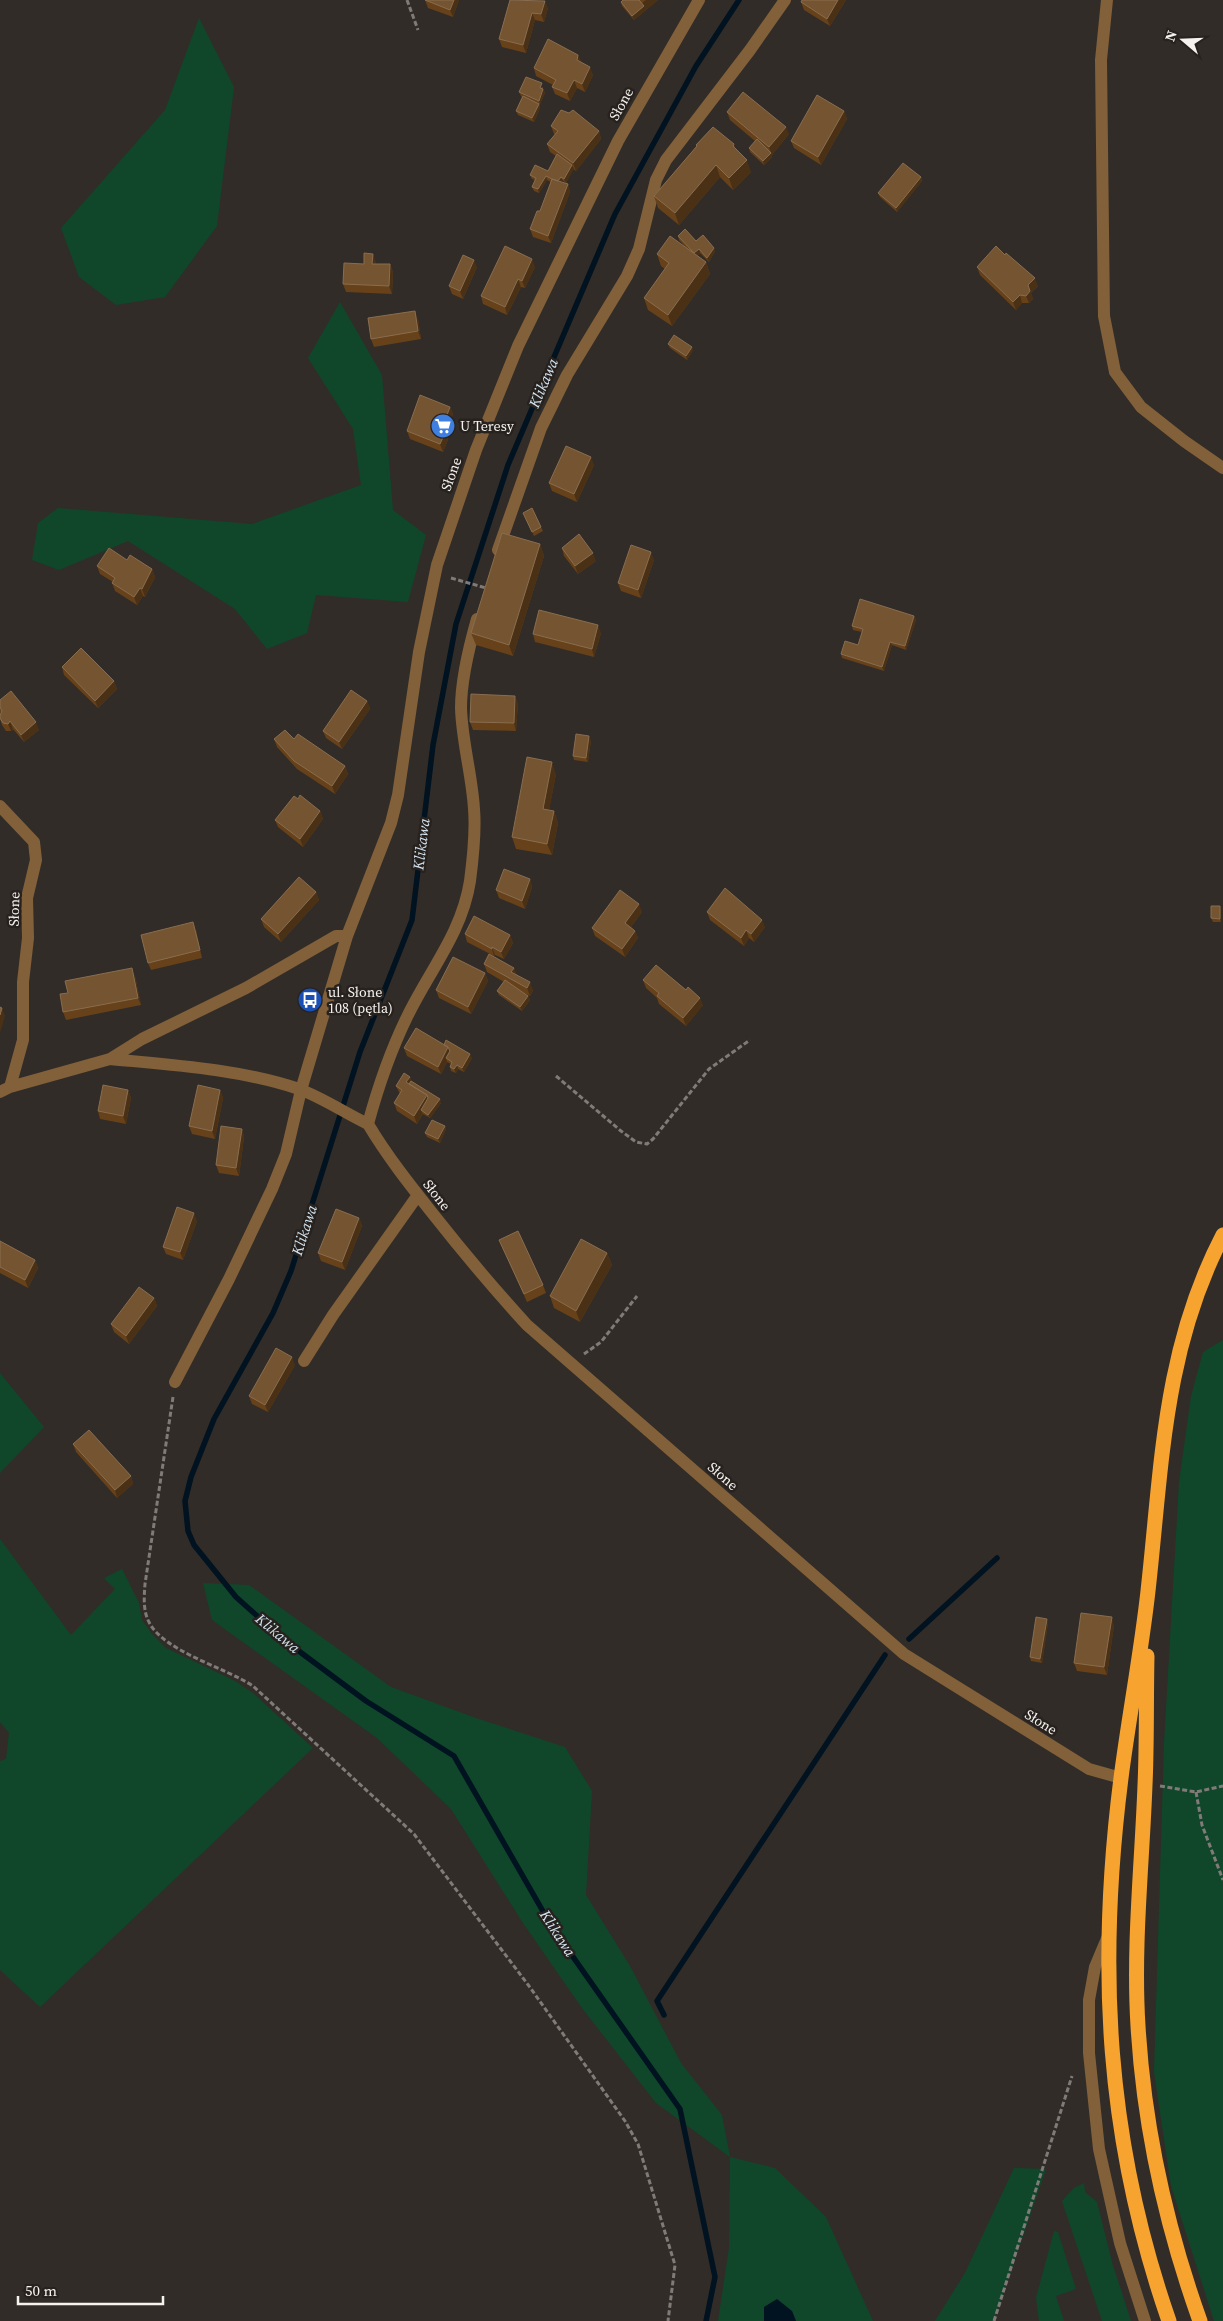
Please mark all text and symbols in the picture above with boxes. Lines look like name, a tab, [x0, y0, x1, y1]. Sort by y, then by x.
north arrow	[1158, 15, 1208, 65]
text: N	[1160, 28, 1182, 44]
street label: Słone	[604, 84, 638, 124]
water label: Klikawa	[523, 355, 563, 412]
supermarket icon: U Teresy	[430, 413, 456, 439]
place label: U Teresy	[460, 416, 515, 436]
street label: Słone	[436, 454, 466, 494]
water label: Klikawa	[407, 817, 435, 872]
street label: Słone	[3, 891, 25, 927]
place label: ul. Słone 108 (pętla)	[328, 982, 393, 1018]
bus stop icon: ul. Słone 108 (pętla)	[297, 987, 323, 1013]
street label: Słone	[418, 1175, 456, 1215]
water label: Klikawa	[286, 1202, 322, 1259]
street label: Słone	[703, 1457, 743, 1495]
water label: Klikawa	[251, 1608, 305, 1658]
street label: Słone	[1021, 1704, 1061, 1740]
water label: Klikawa	[534, 1905, 581, 1961]
scale bar	[18, 2274, 162, 2306]
text: 50 m	[25, 2280, 57, 2301]

